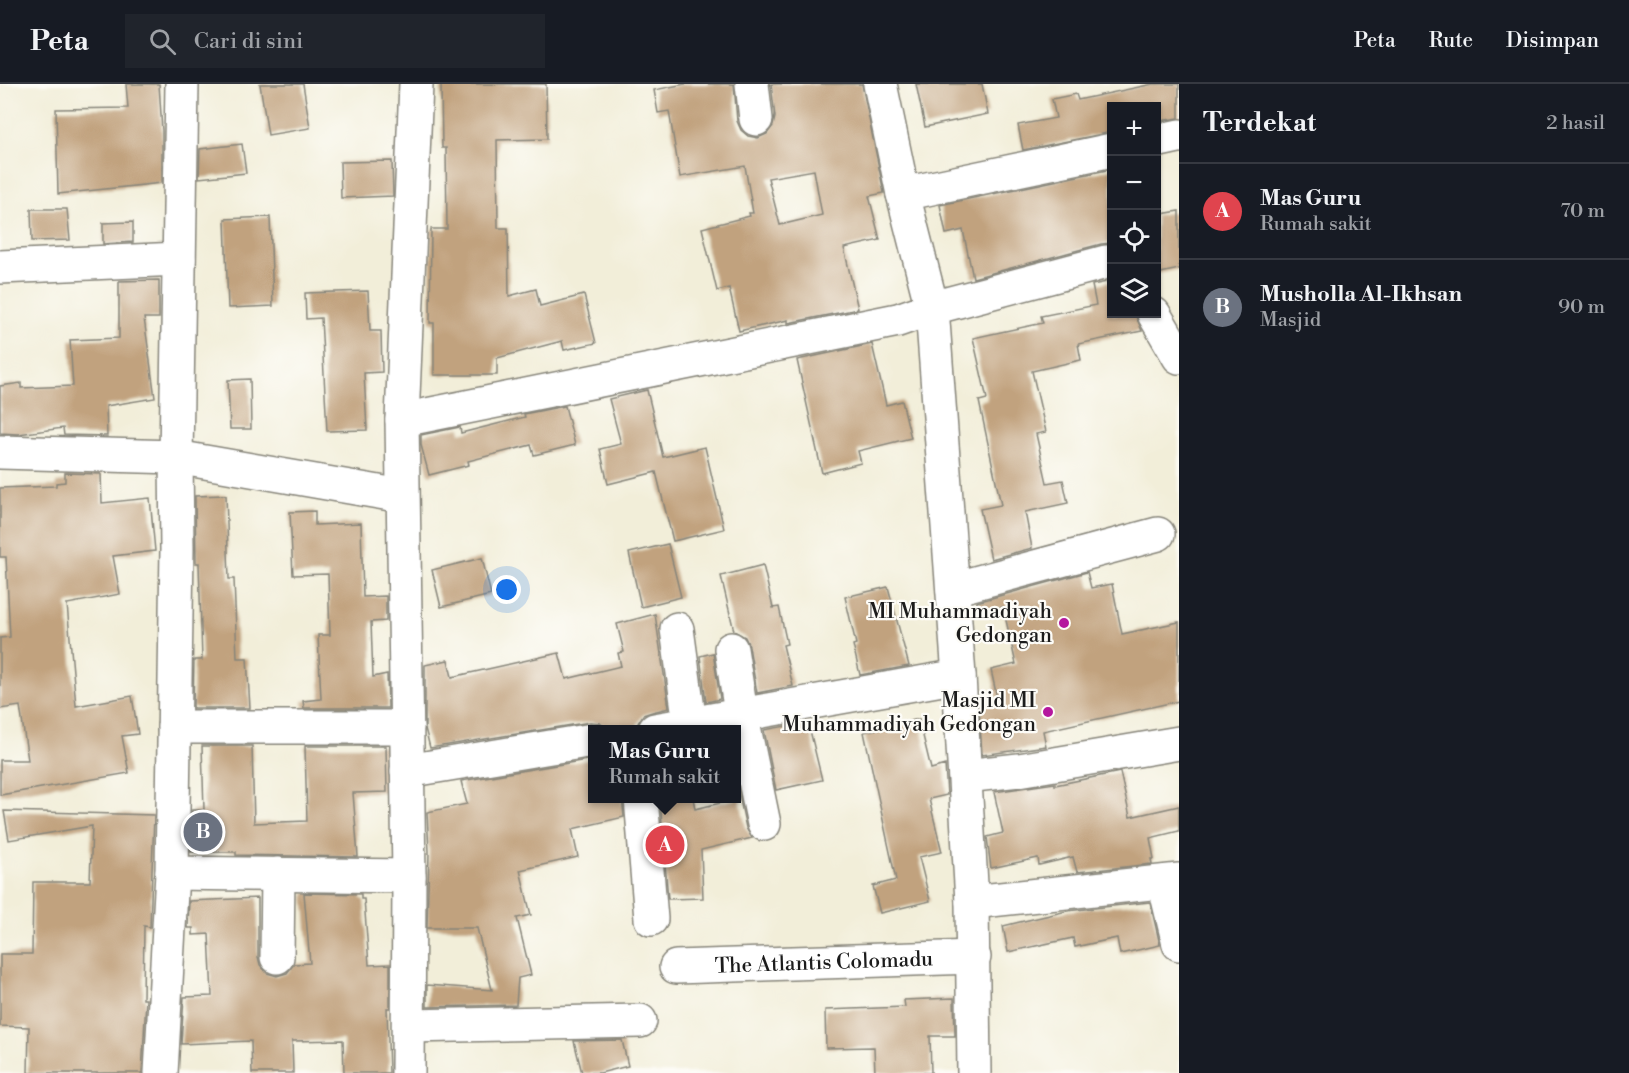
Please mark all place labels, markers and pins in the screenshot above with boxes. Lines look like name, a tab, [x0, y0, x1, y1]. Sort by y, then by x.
place label: MI Muhammadiyah Gedongan	[868, 599, 1052, 649]
marker: MI Muhammadiyah Gedongan	[1057, 616, 1071, 630]
place label: Masjid MI Muhammadiyah Gedongan	[782, 688, 1036, 738]
marker: Masjid MI Muhammadiyah Gedongan	[1041, 705, 1055, 719]
pin: B	[184, 810, 222, 855]
pin: A	[646, 822, 684, 867]

